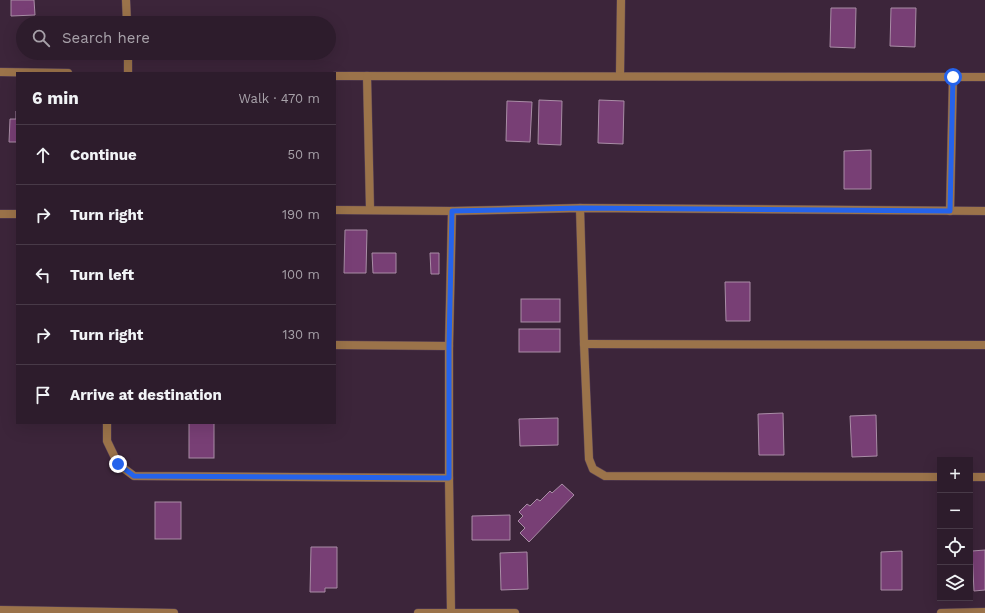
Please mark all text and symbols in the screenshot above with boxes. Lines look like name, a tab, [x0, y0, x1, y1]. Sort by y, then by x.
search box	[16, 16, 336, 60]
icon: search	[30, 27, 52, 49]
text: Search here	[62, 29, 150, 47]
route start	[944, 68, 962, 86]
text: 6 min	[32, 88, 79, 108]
text: Walk · 470 m	[239, 91, 320, 106]
icon: ahead	[32, 144, 54, 166]
text: Continue	[70, 146, 137, 164]
text: 50 m	[288, 147, 320, 162]
icon: right	[32, 204, 54, 226]
text: Turn right	[70, 206, 143, 224]
text: 190 m	[282, 207, 320, 222]
icon: left	[32, 264, 54, 286]
text: Turn left	[70, 266, 134, 284]
text: 100 m	[282, 267, 320, 282]
icon: right	[32, 324, 54, 346]
text: Turn right	[70, 326, 143, 344]
text: 130 m	[282, 327, 320, 342]
icon: arrive	[32, 384, 54, 406]
text: Arrive at destination	[70, 386, 222, 404]
route end	[109, 455, 127, 473]
map controls	[937, 457, 973, 601]
button: +	[937, 457, 973, 493]
button: −	[937, 493, 973, 529]
button: locate	[937, 529, 973, 565]
button: layers	[937, 565, 973, 601]

